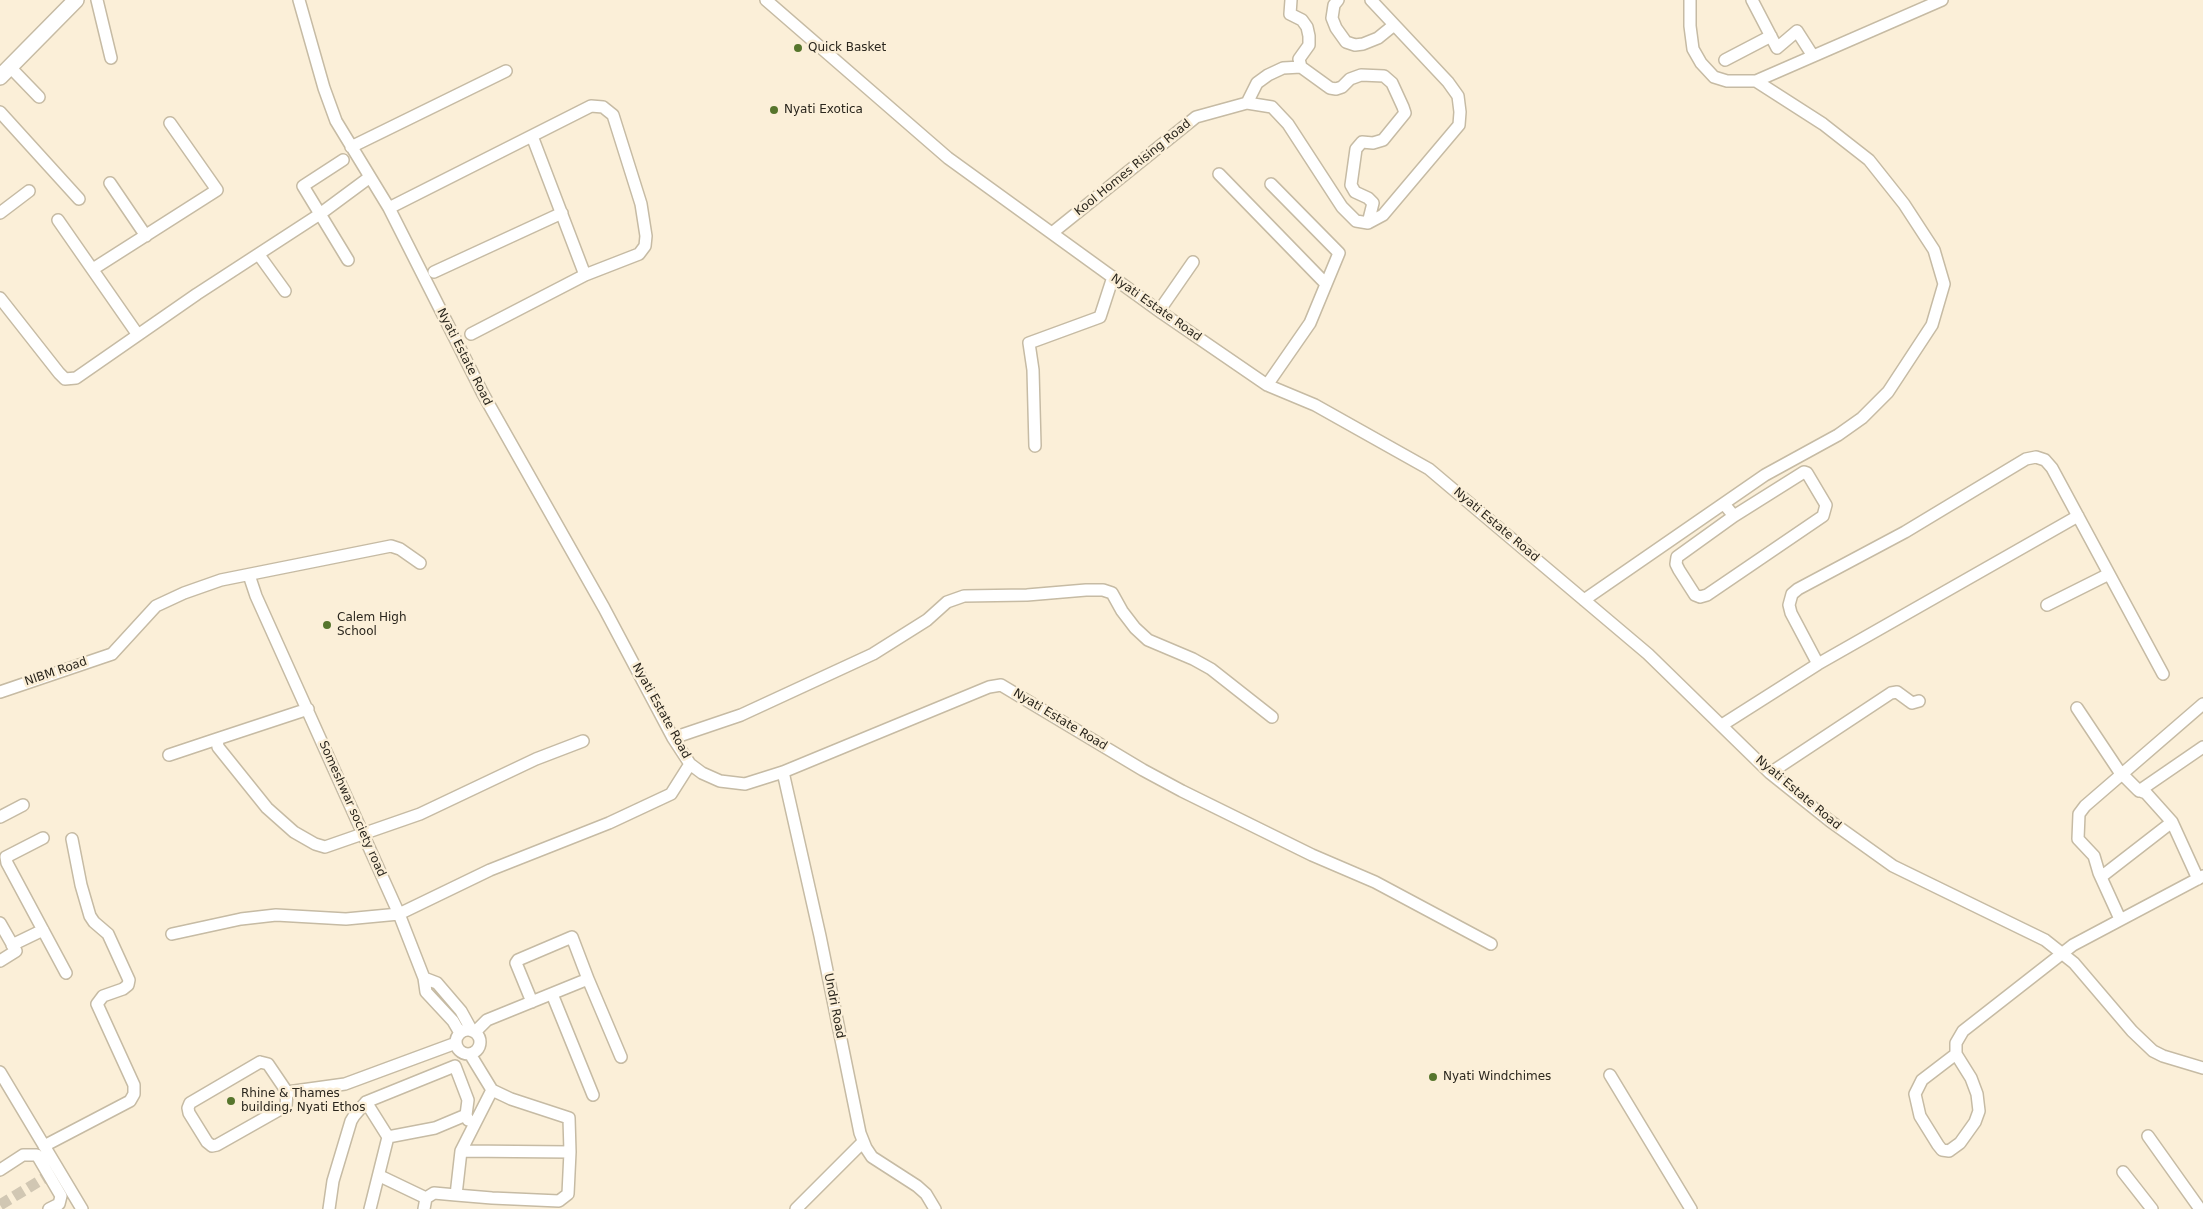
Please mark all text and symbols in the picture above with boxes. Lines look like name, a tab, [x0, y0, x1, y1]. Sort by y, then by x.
place label: Quick Basket	[808, 41, 886, 55]
marker: Quick Basket	[792, 42, 804, 54]
place label: Nyati Exotica	[784, 103, 863, 117]
marker: Nyati Exotica	[768, 104, 780, 116]
street label: Kool Homes Rising Road	[1072, 117, 1194, 219]
street label: Nyati Estate Road	[1108, 271, 1204, 345]
street label: Nyati Estate Road	[433, 306, 495, 408]
street label: Nyati Estate Road	[1450, 485, 1542, 565]
place label: Calem High School	[337, 611, 407, 639]
marker: Calem High School	[321, 619, 333, 631]
street label: NIBM Road	[23, 655, 89, 689]
street label: Nyati Estate Road	[629, 661, 693, 761]
street label: Nyati Estate Road	[1010, 686, 1110, 754]
street label: Someshwar society road	[315, 739, 389, 879]
street label: Nyati Estate Road	[1752, 753, 1844, 833]
street label: Undri Road	[821, 972, 847, 1040]
place label: Nyati Windchimes	[1443, 1070, 1551, 1084]
marker: Nyati Windchimes	[1427, 1071, 1439, 1083]
place label: Rhine & Thames building, Nyati Ethos	[241, 1087, 365, 1115]
marker: Rhine & Thames building, Nyati Ethos	[225, 1095, 237, 1107]

